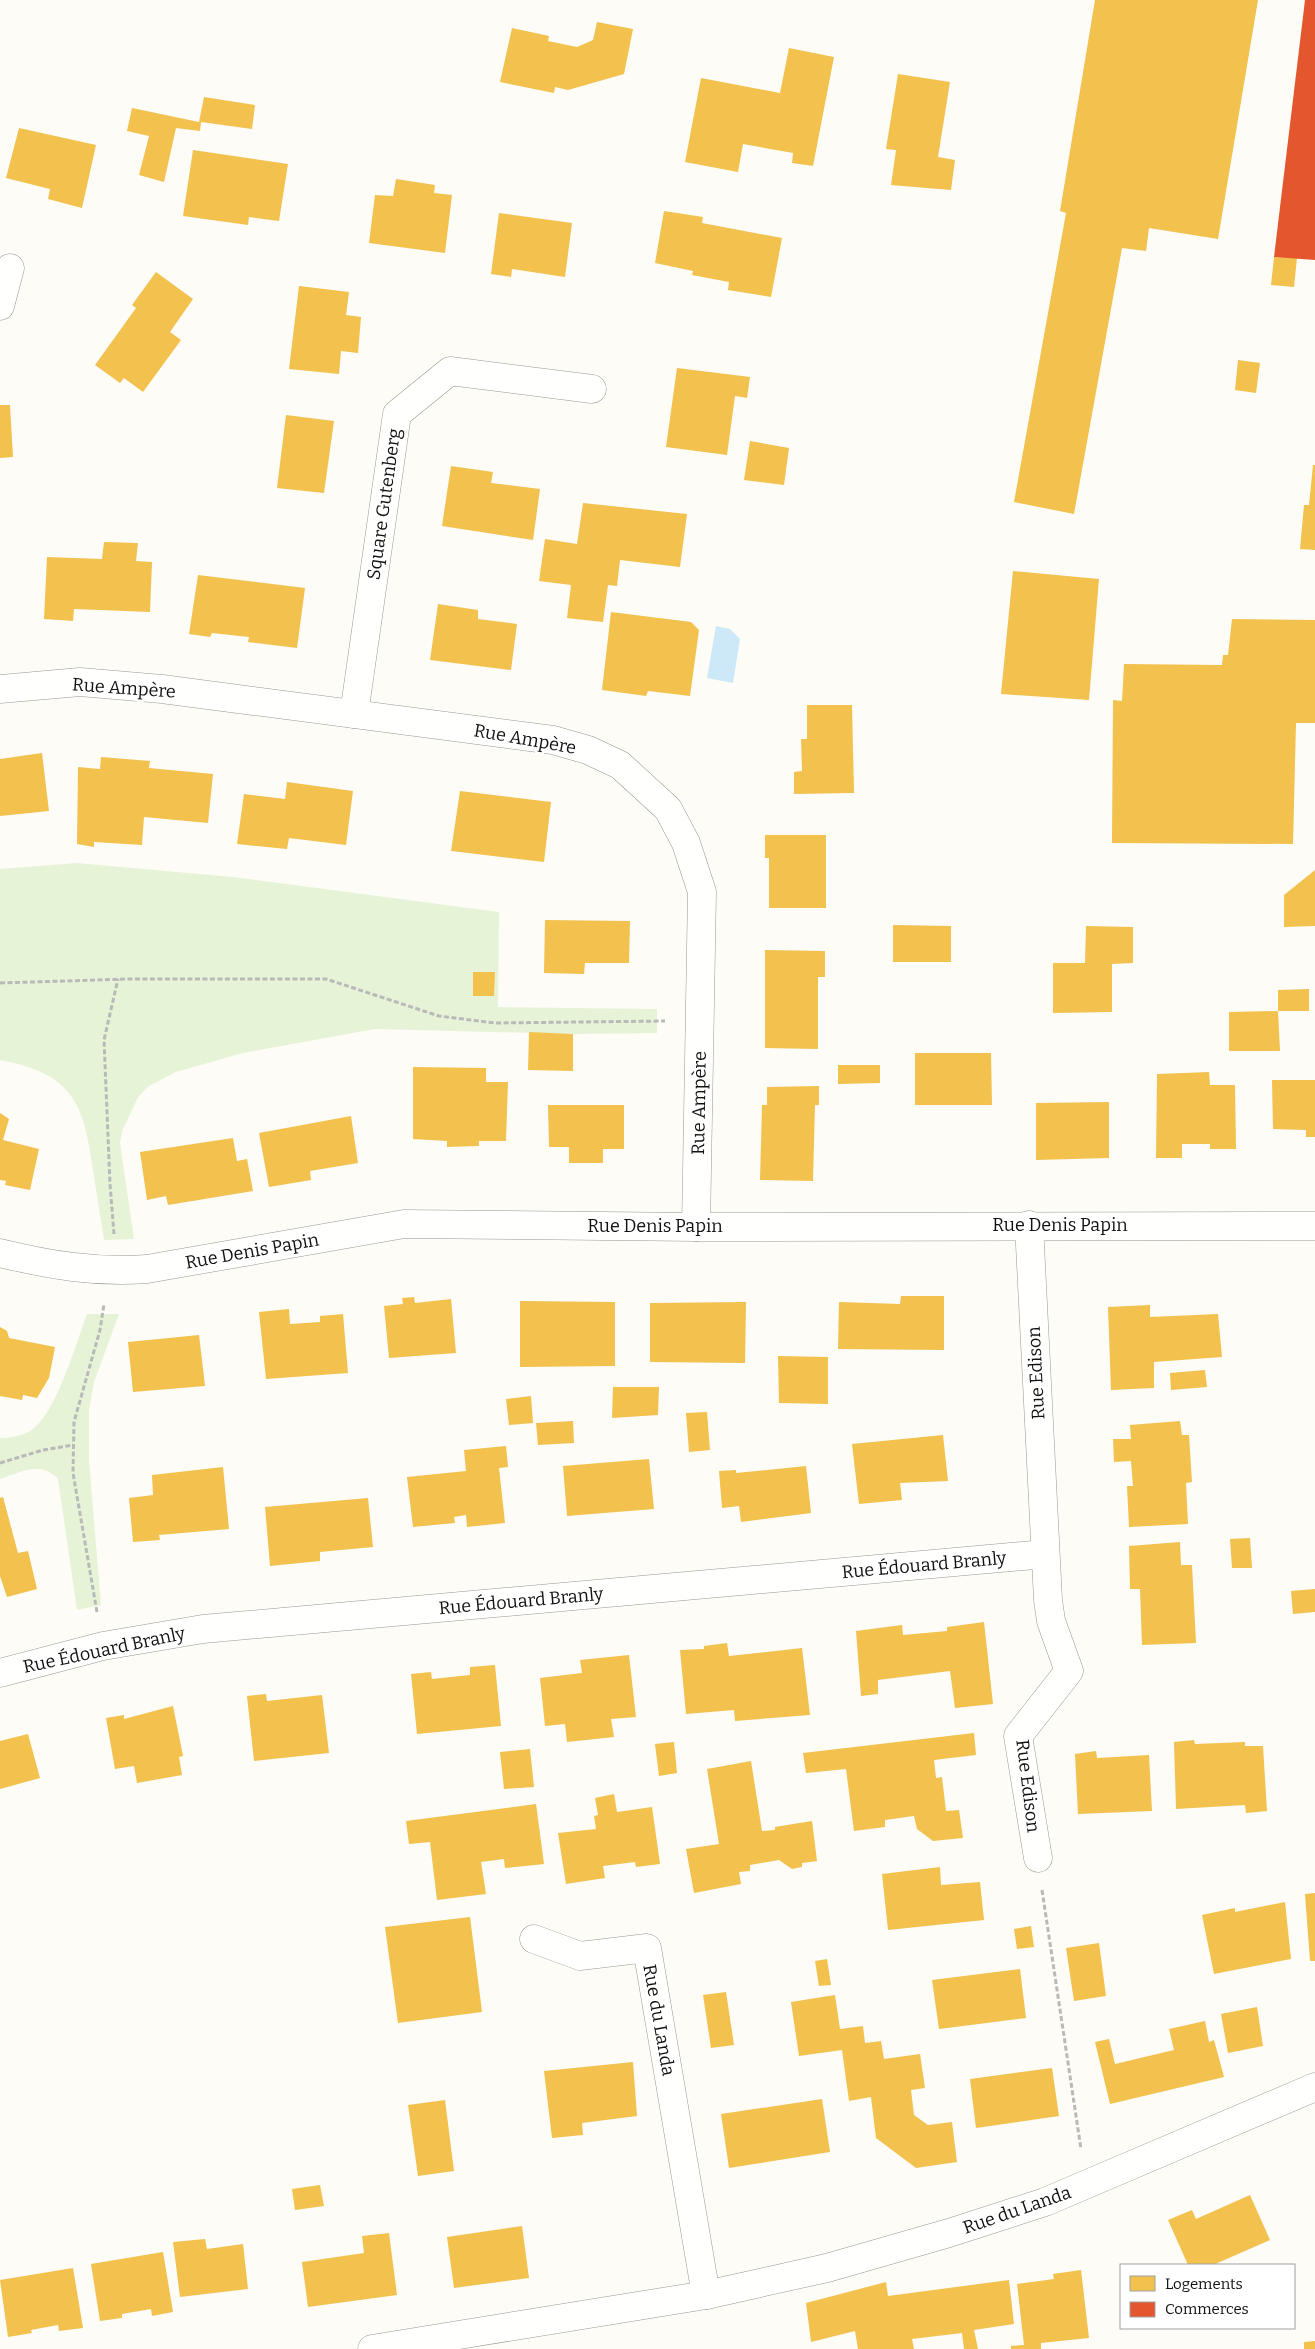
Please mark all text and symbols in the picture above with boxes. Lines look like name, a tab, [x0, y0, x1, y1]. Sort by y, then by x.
street label: Square Gutenberg	[362, 427, 406, 581]
street label: Rue Ampère	[72, 673, 176, 703]
street label: Rue Ampère	[472, 719, 578, 759]
street label: Rue Ampère	[687, 1051, 711, 1155]
street label: Rue Denis Papin	[992, 1214, 1128, 1236]
street label: Rue Denis Papin	[587, 1215, 723, 1237]
street label: Rue Denis Papin	[183, 1228, 321, 1274]
street label: Rue Edison	[1023, 1325, 1049, 1420]
street label: Rue Édouard Branly	[841, 1546, 1008, 1583]
street label: Rue Édouard Branly	[438, 1582, 605, 1619]
street label: Rue Édouard Branly	[21, 1621, 188, 1678]
street label: Rue Edison	[1011, 1738, 1045, 1834]
street label: Rue du Landa	[638, 1963, 680, 2078]
street label: Rue du Landa	[960, 2181, 1074, 2239]
legend	[1120, 2264, 1295, 2329]
text: Logements	[1165, 2275, 1243, 2293]
text: Commerces	[1165, 2300, 1249, 2318]

